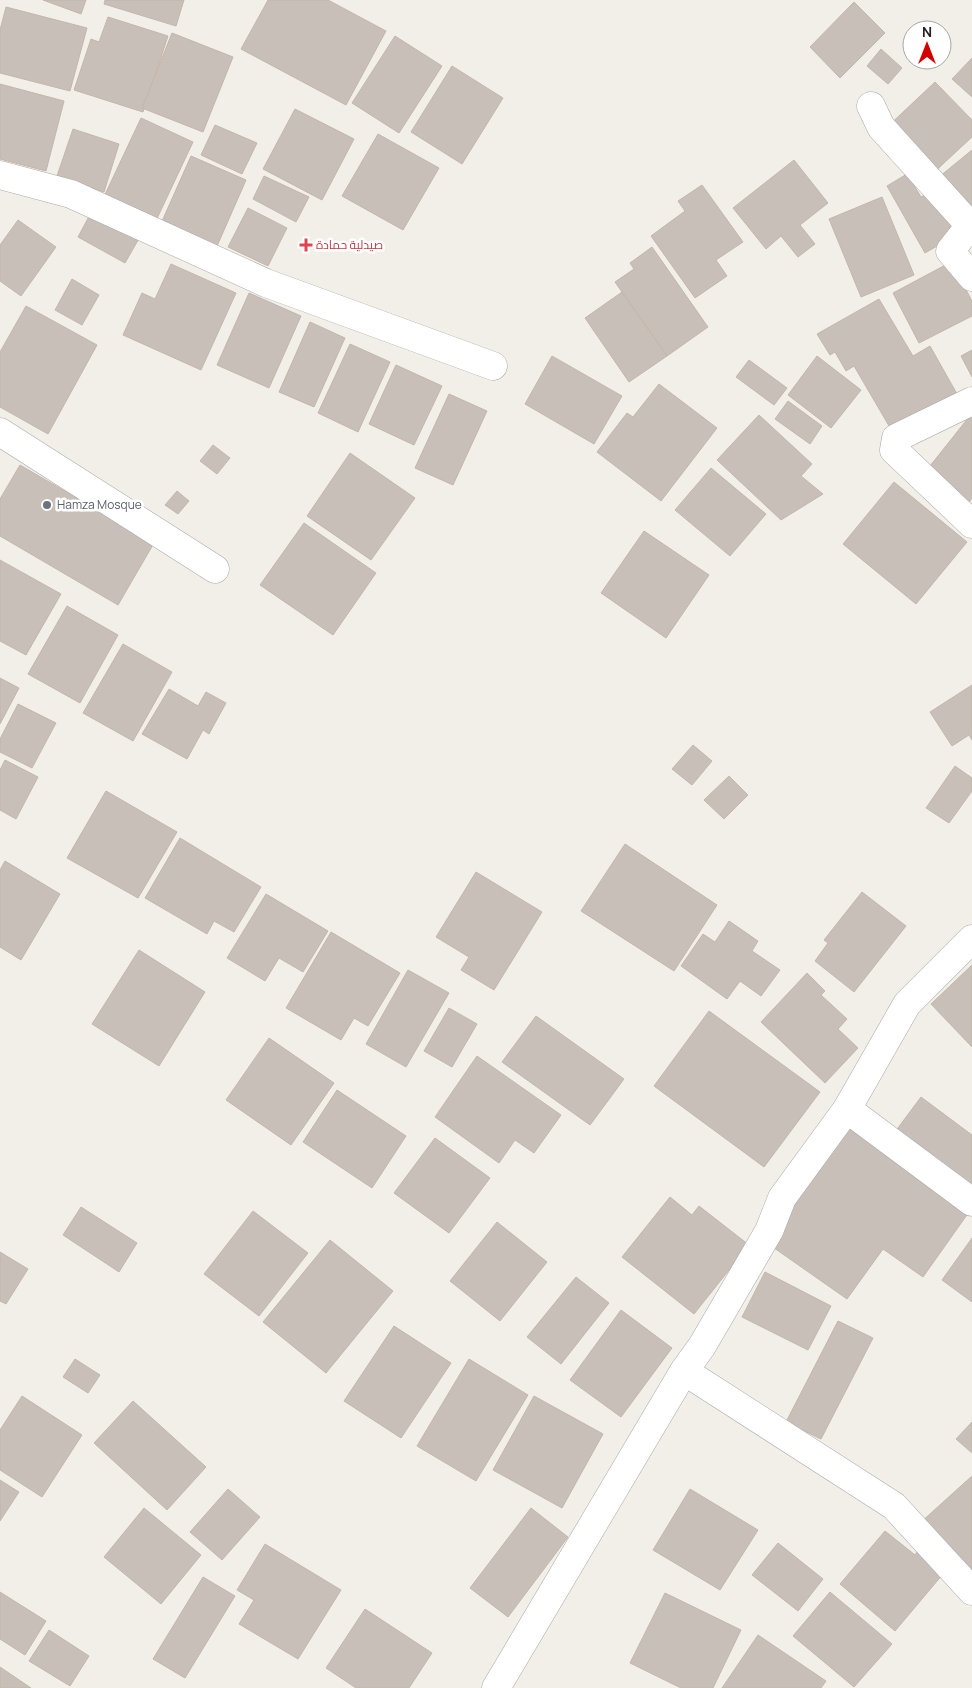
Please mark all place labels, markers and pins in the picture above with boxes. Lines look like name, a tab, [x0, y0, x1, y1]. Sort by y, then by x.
place label: صيدلية حمادة	[316, 236, 383, 253]
marker: صيدلية حمادة	[300, 239, 312, 251]
place label: Hamza Mosque	[57, 496, 142, 513]
marker: Hamza Mosque	[41, 499, 53, 511]

